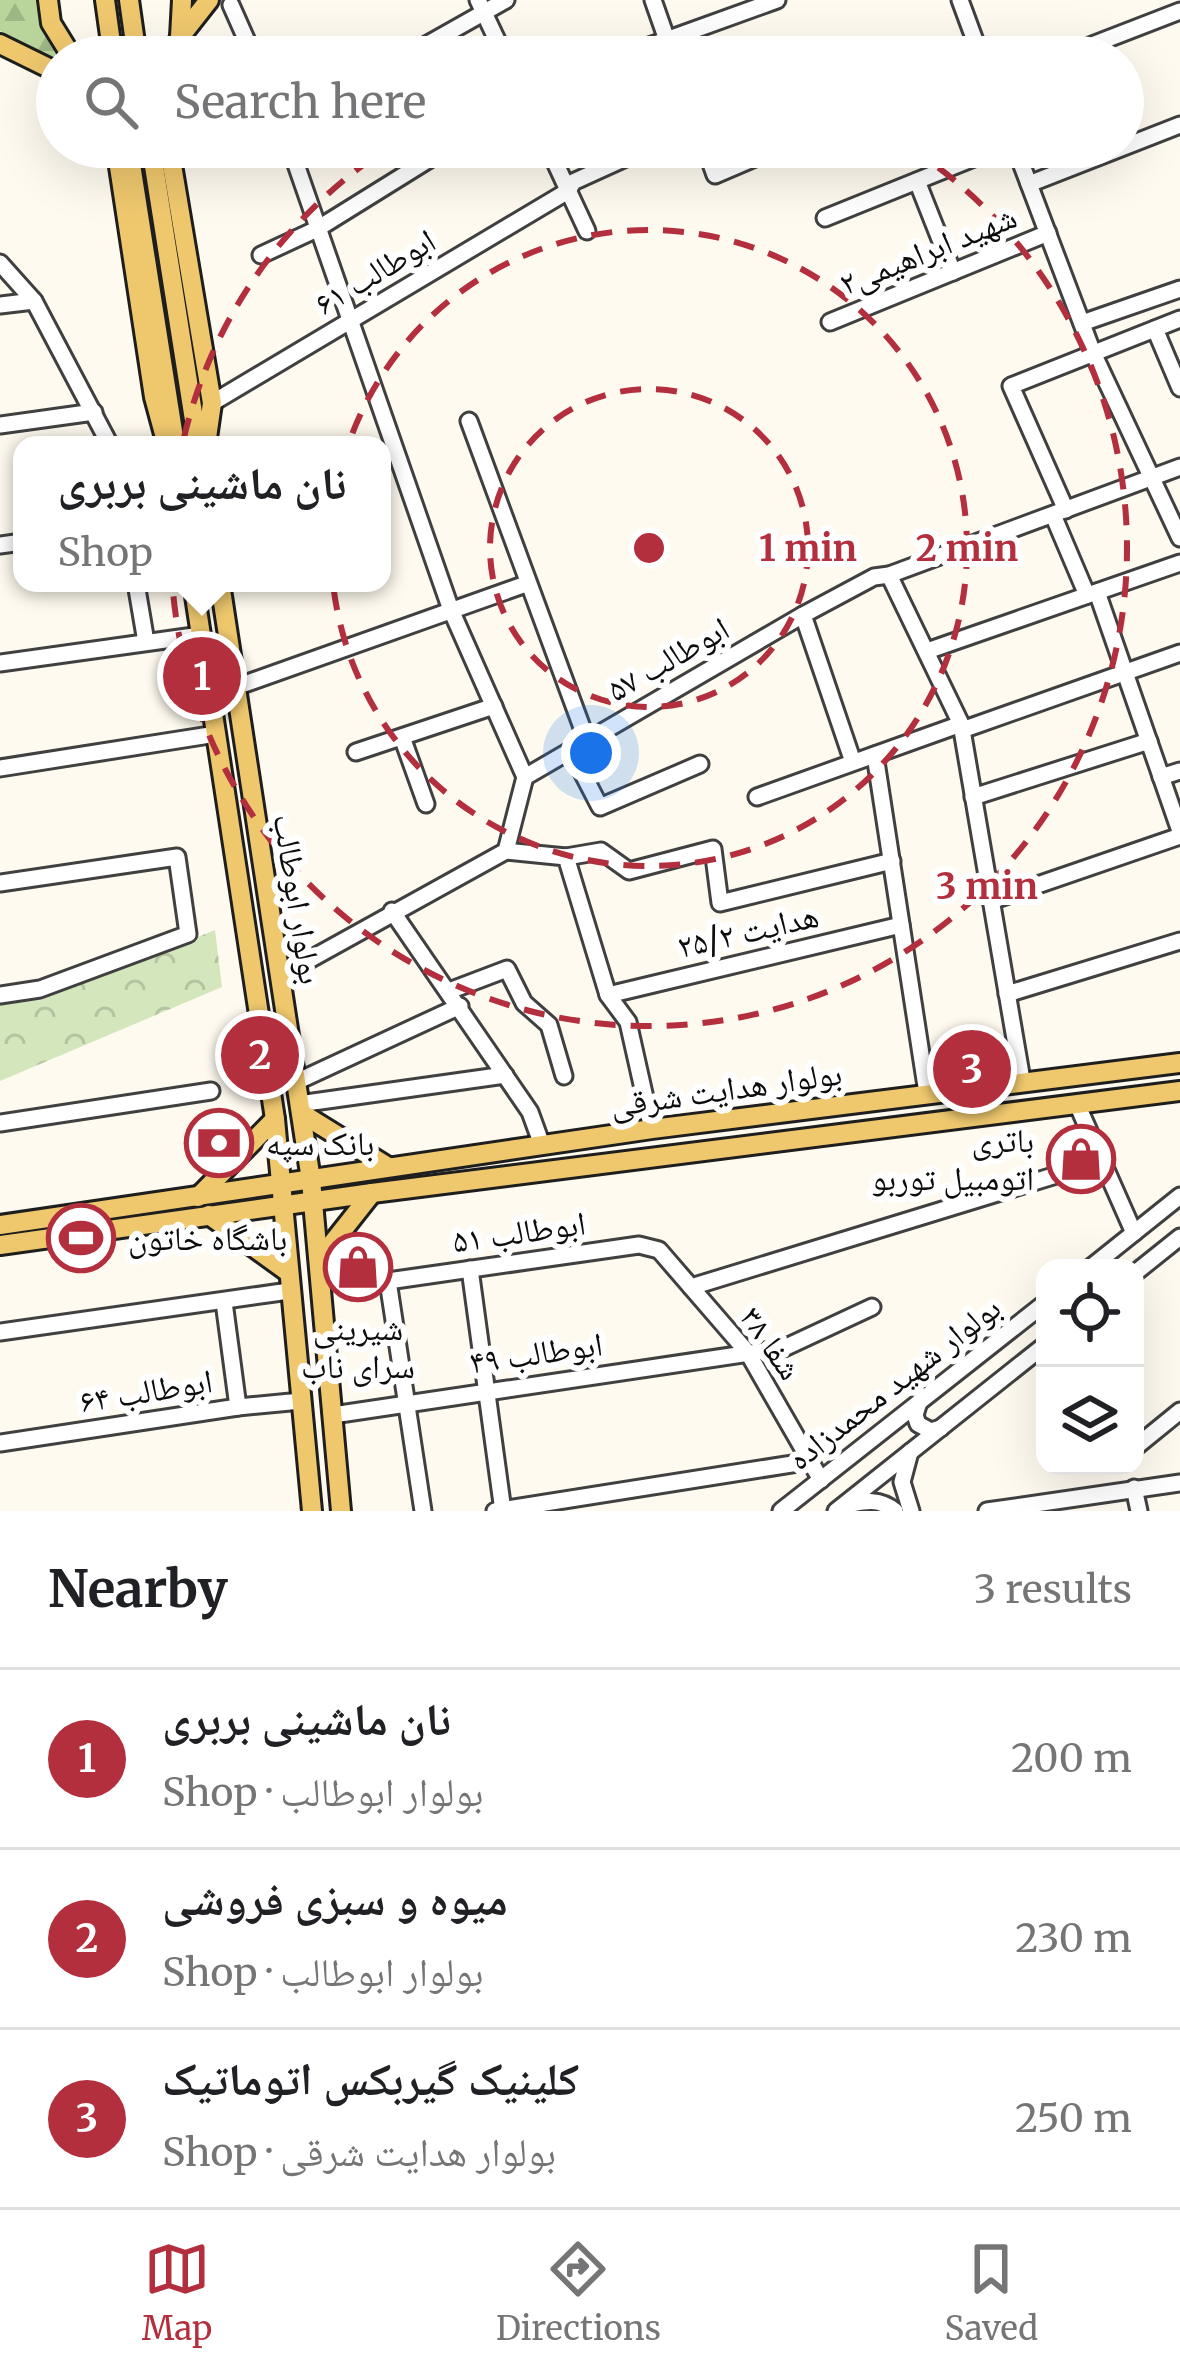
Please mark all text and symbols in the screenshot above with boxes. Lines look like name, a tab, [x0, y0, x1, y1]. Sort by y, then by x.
search box	[36, 36, 1144, 168]
icon: search	[78, 69, 144, 135]
text: Search here	[174, 74, 426, 130]
street label: شهید ابراهیمی۲	[833, 196, 1023, 304]
street label: ابوطالب ۶۱	[307, 220, 443, 324]
popup	[13, 436, 391, 592]
text: نان ماشینی بربری	[58, 455, 346, 511]
text: 1 min	[759, 526, 857, 571]
text: 2 min	[916, 526, 1018, 571]
centre of rings	[628, 527, 670, 569]
text: Shop	[58, 528, 153, 577]
street label: ابوطالب ۵۷	[600, 608, 736, 710]
pin: 1	[163, 631, 241, 721]
your location	[561, 723, 621, 783]
street label: بولوار ابوطالب	[264, 811, 332, 987]
text: 3 min	[936, 864, 1038, 909]
street label: هدایت ۲۵/۲	[673, 895, 823, 967]
pin: 2	[221, 1010, 299, 1100]
pin: 3	[933, 1024, 1011, 1114]
street label: بولوار هدایت شرقی	[608, 1052, 844, 1126]
bank icon: بانک سپه	[184, 1108, 254, 1178]
place label: باتری اتومبیل توربو	[871, 1120, 1034, 1199]
place label: بانک سپه	[266, 1123, 374, 1164]
shop icon: باتری اتومبیل توربو	[1046, 1124, 1116, 1194]
street label: ابوطالب ۵۱	[450, 1202, 588, 1262]
sports icon: باشگاه خاتون	[46, 1203, 116, 1273]
place label: باشگاه خاتون	[128, 1218, 287, 1259]
shop icon: شیرینی سرای ناب	[323, 1232, 393, 1302]
map controls	[1036, 1259, 1144, 1475]
button: locate	[1036, 1259, 1144, 1367]
street label: بولوار شهید محمدزاده	[779, 1287, 1009, 1479]
street label: شفا ۳۸	[731, 1298, 811, 1388]
place label: شیرینی سرای ناب	[301, 1308, 415, 1387]
street label: ابوطالب ۴۹	[467, 1323, 605, 1383]
street label: ابوطالب ۶۴	[77, 1360, 215, 1422]
button: layers	[1036, 1367, 1144, 1475]
text: Nearby	[48, 1557, 228, 1621]
text: 3 results	[974, 1565, 1132, 1614]
text: نان ماشینی بربری	[162, 1691, 451, 1747]
text: 1	[78, 1734, 96, 1783]
text: 200 m	[1011, 1734, 1132, 1783]
text: Shop · بولوار ابوطالب	[162, 1768, 483, 1817]
text: میوه و سبزی فروشی	[162, 1871, 508, 1927]
text: 2	[76, 1914, 98, 1963]
text: 230 m	[1015, 1914, 1132, 1963]
text: Shop · بولوار ابوطالب	[162, 1948, 483, 1997]
text: کلینیک گیربکس اتوماتیک	[162, 2051, 579, 2107]
text: 3	[76, 2094, 98, 2143]
text: 250 m	[1015, 2094, 1132, 2143]
text: Shop · بولوار هدایت شرقی	[162, 2128, 556, 2177]
tab: Map	[142, 2236, 212, 2349]
tab: Directions	[496, 2236, 661, 2349]
tab: Saved	[945, 2236, 1038, 2349]

